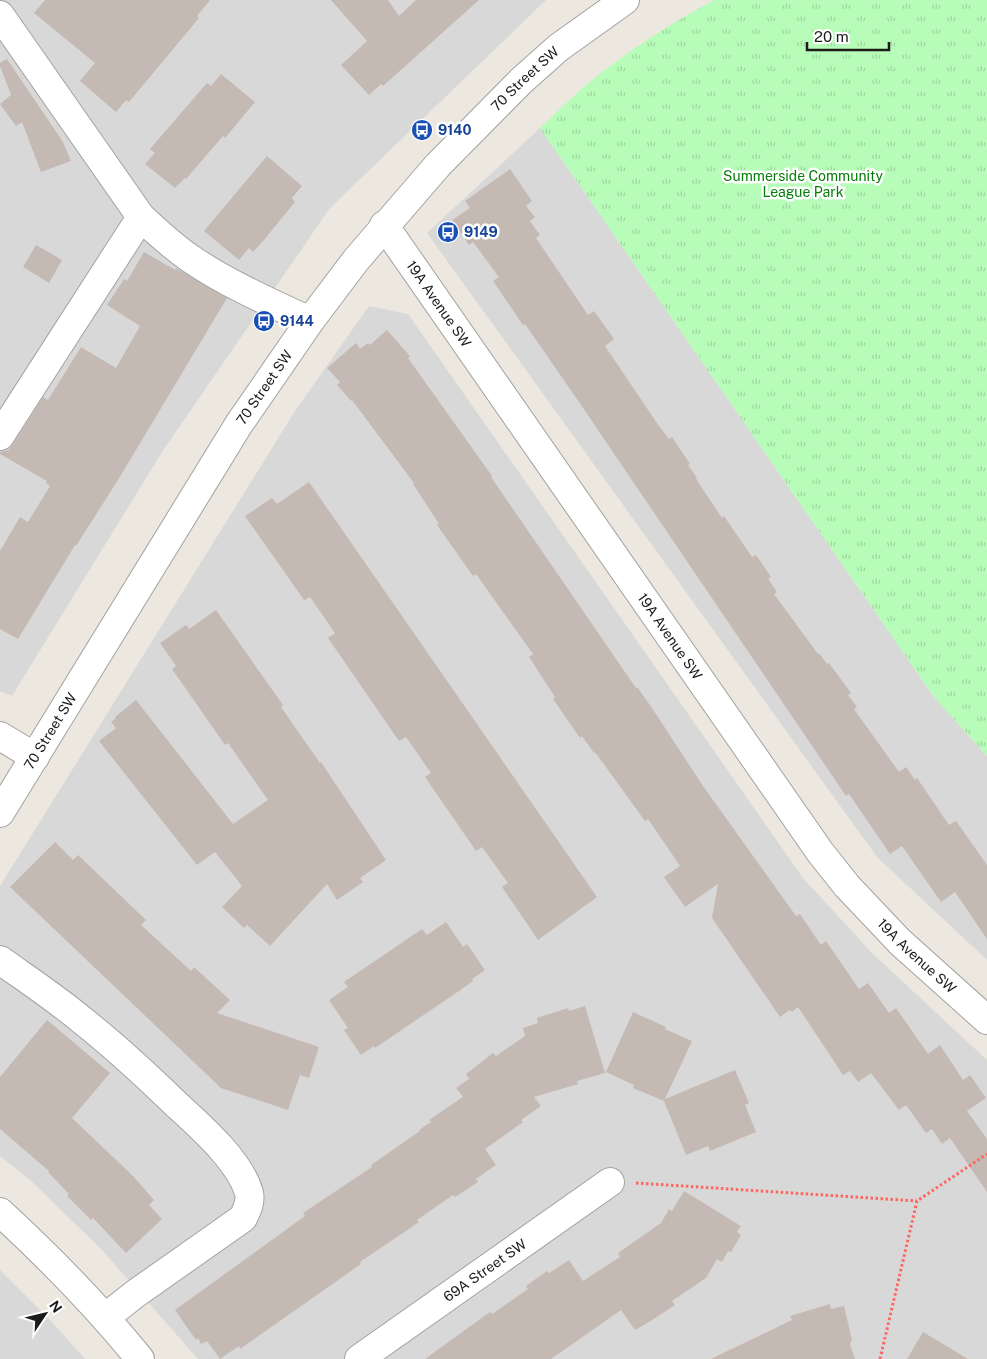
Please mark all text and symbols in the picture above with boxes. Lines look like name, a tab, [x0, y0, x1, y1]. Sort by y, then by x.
scale bar	[807, 20, 890, 52]
text: 20 m	[814, 28, 849, 45]
street label: 70 Street SW	[488, 43, 562, 114]
bus stop icon: 9140	[410, 118, 434, 142]
place label: 9140	[438, 122, 471, 138]
park label: Summerside Community League Park	[723, 168, 883, 200]
bus stop icon: 9149	[436, 220, 460, 244]
place label: 9149	[464, 224, 498, 240]
street label: 19A Avenue SW	[403, 257, 475, 351]
bus stop icon: 9144	[252, 309, 276, 333]
place label: 9144	[280, 313, 314, 329]
street label: 70 Street SW	[233, 347, 296, 428]
street label: 19A Avenue SW	[634, 590, 706, 683]
street label: 70 Street SW	[21, 689, 80, 772]
street label: 19A Avenue SW	[874, 915, 960, 997]
street label: 69A Street SW	[440, 1235, 530, 1305]
north arrow	[20, 1289, 70, 1339]
text: N	[46, 1297, 65, 1316]

